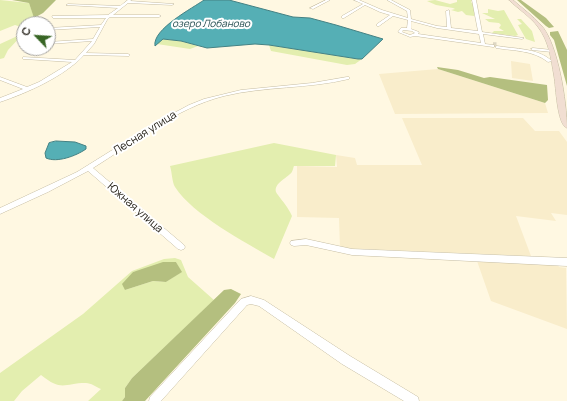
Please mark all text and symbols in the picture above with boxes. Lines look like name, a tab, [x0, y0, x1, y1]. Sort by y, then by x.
north arrow	[16, 16, 56, 56]
water label: озеро Лобаново	[172, 18, 250, 30]
text: С	[17, 24, 34, 38]
street label: Лесная улица	[111, 108, 179, 158]
street label: Южная улица	[104, 180, 166, 236]

